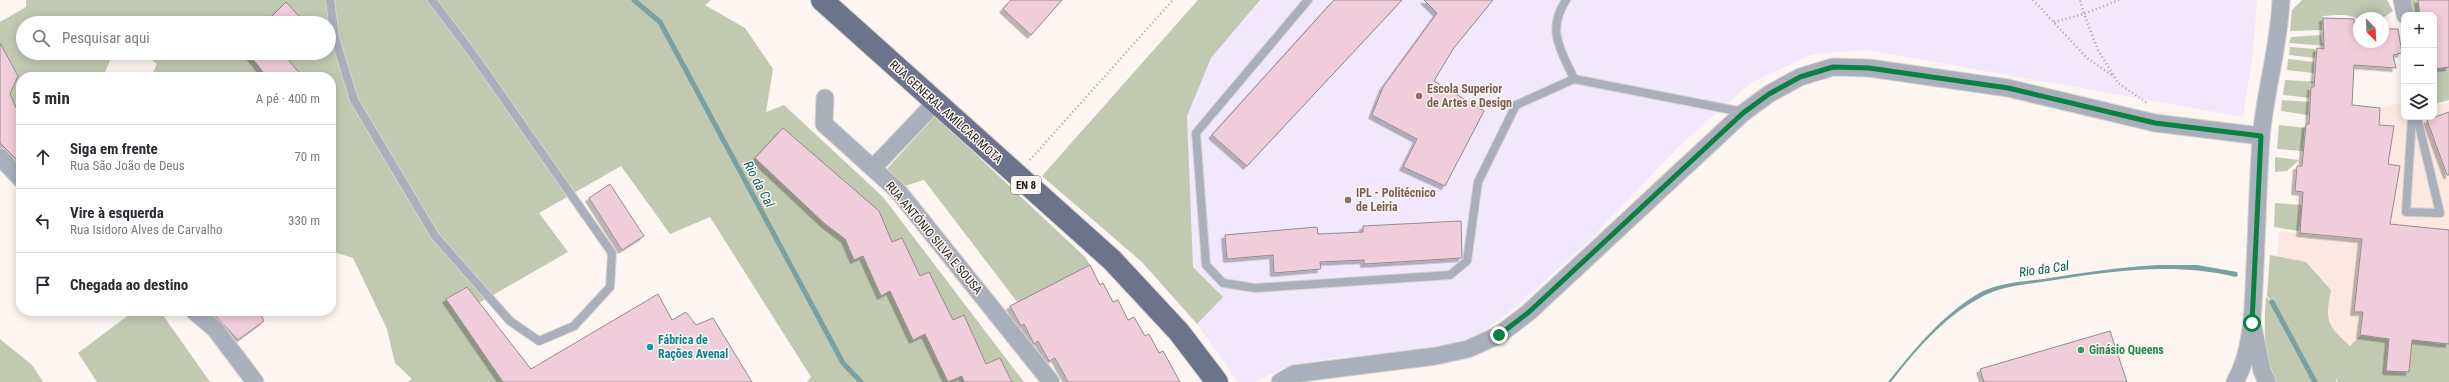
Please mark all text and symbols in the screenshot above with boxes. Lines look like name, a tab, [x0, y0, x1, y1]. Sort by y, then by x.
north arrow	[2353, 12, 2389, 48]
map controls	[2401, 12, 2437, 120]
button: +	[2401, 12, 2437, 48]
search box	[16, 16, 336, 60]
icon: search	[30, 27, 52, 49]
text: Pesquisar aqui	[62, 29, 150, 47]
button: −	[2401, 48, 2437, 84]
street label: RUA GENERAL AMÍLCAR MOTA	[887, 57, 1006, 166]
place label: Escola Superior de Artes e Design	[1427, 82, 1512, 110]
button: layers	[2401, 84, 2437, 120]
text: 5 min	[32, 88, 70, 108]
text: A pé · 400 m	[256, 91, 320, 106]
marker: Escola Superior de Artes e Design	[1414, 91, 1424, 101]
text: Siga em frente	[70, 140, 158, 158]
icon: ahead	[32, 146, 54, 168]
text: 70 m	[294, 149, 320, 164]
text: Rua São João de Deus	[70, 158, 185, 173]
water label: Rio da Cal	[741, 158, 778, 211]
road number: EN 8	[1011, 176, 1041, 194]
street label: RUA ANTÓNIO SILVA E SOUSA	[883, 178, 986, 297]
place label: IPL - Politécnico de Leiria	[1356, 186, 1436, 214]
marker: IPL - Politécnico de Leiria	[1343, 195, 1353, 205]
text: Vire à esquerda	[70, 204, 164, 222]
icon: left	[32, 210, 54, 232]
text: 330 m	[288, 213, 320, 228]
text: Rua Isidoro Alves de Carvalho	[70, 222, 223, 237]
water label: Rio da Cal	[2018, 258, 2071, 280]
icon: arrive	[32, 274, 54, 296]
text: Chegada ao destino	[70, 276, 188, 294]
route start	[2243, 314, 2261, 332]
route end	[1490, 326, 1508, 344]
place label: Fábrica de Rações Avenal	[658, 333, 728, 361]
marker: Fábrica de Rações Avenal	[645, 342, 655, 352]
place label: Ginásio Queens	[2089, 343, 2164, 357]
marker: Ginásio Queens	[2076, 345, 2086, 355]

